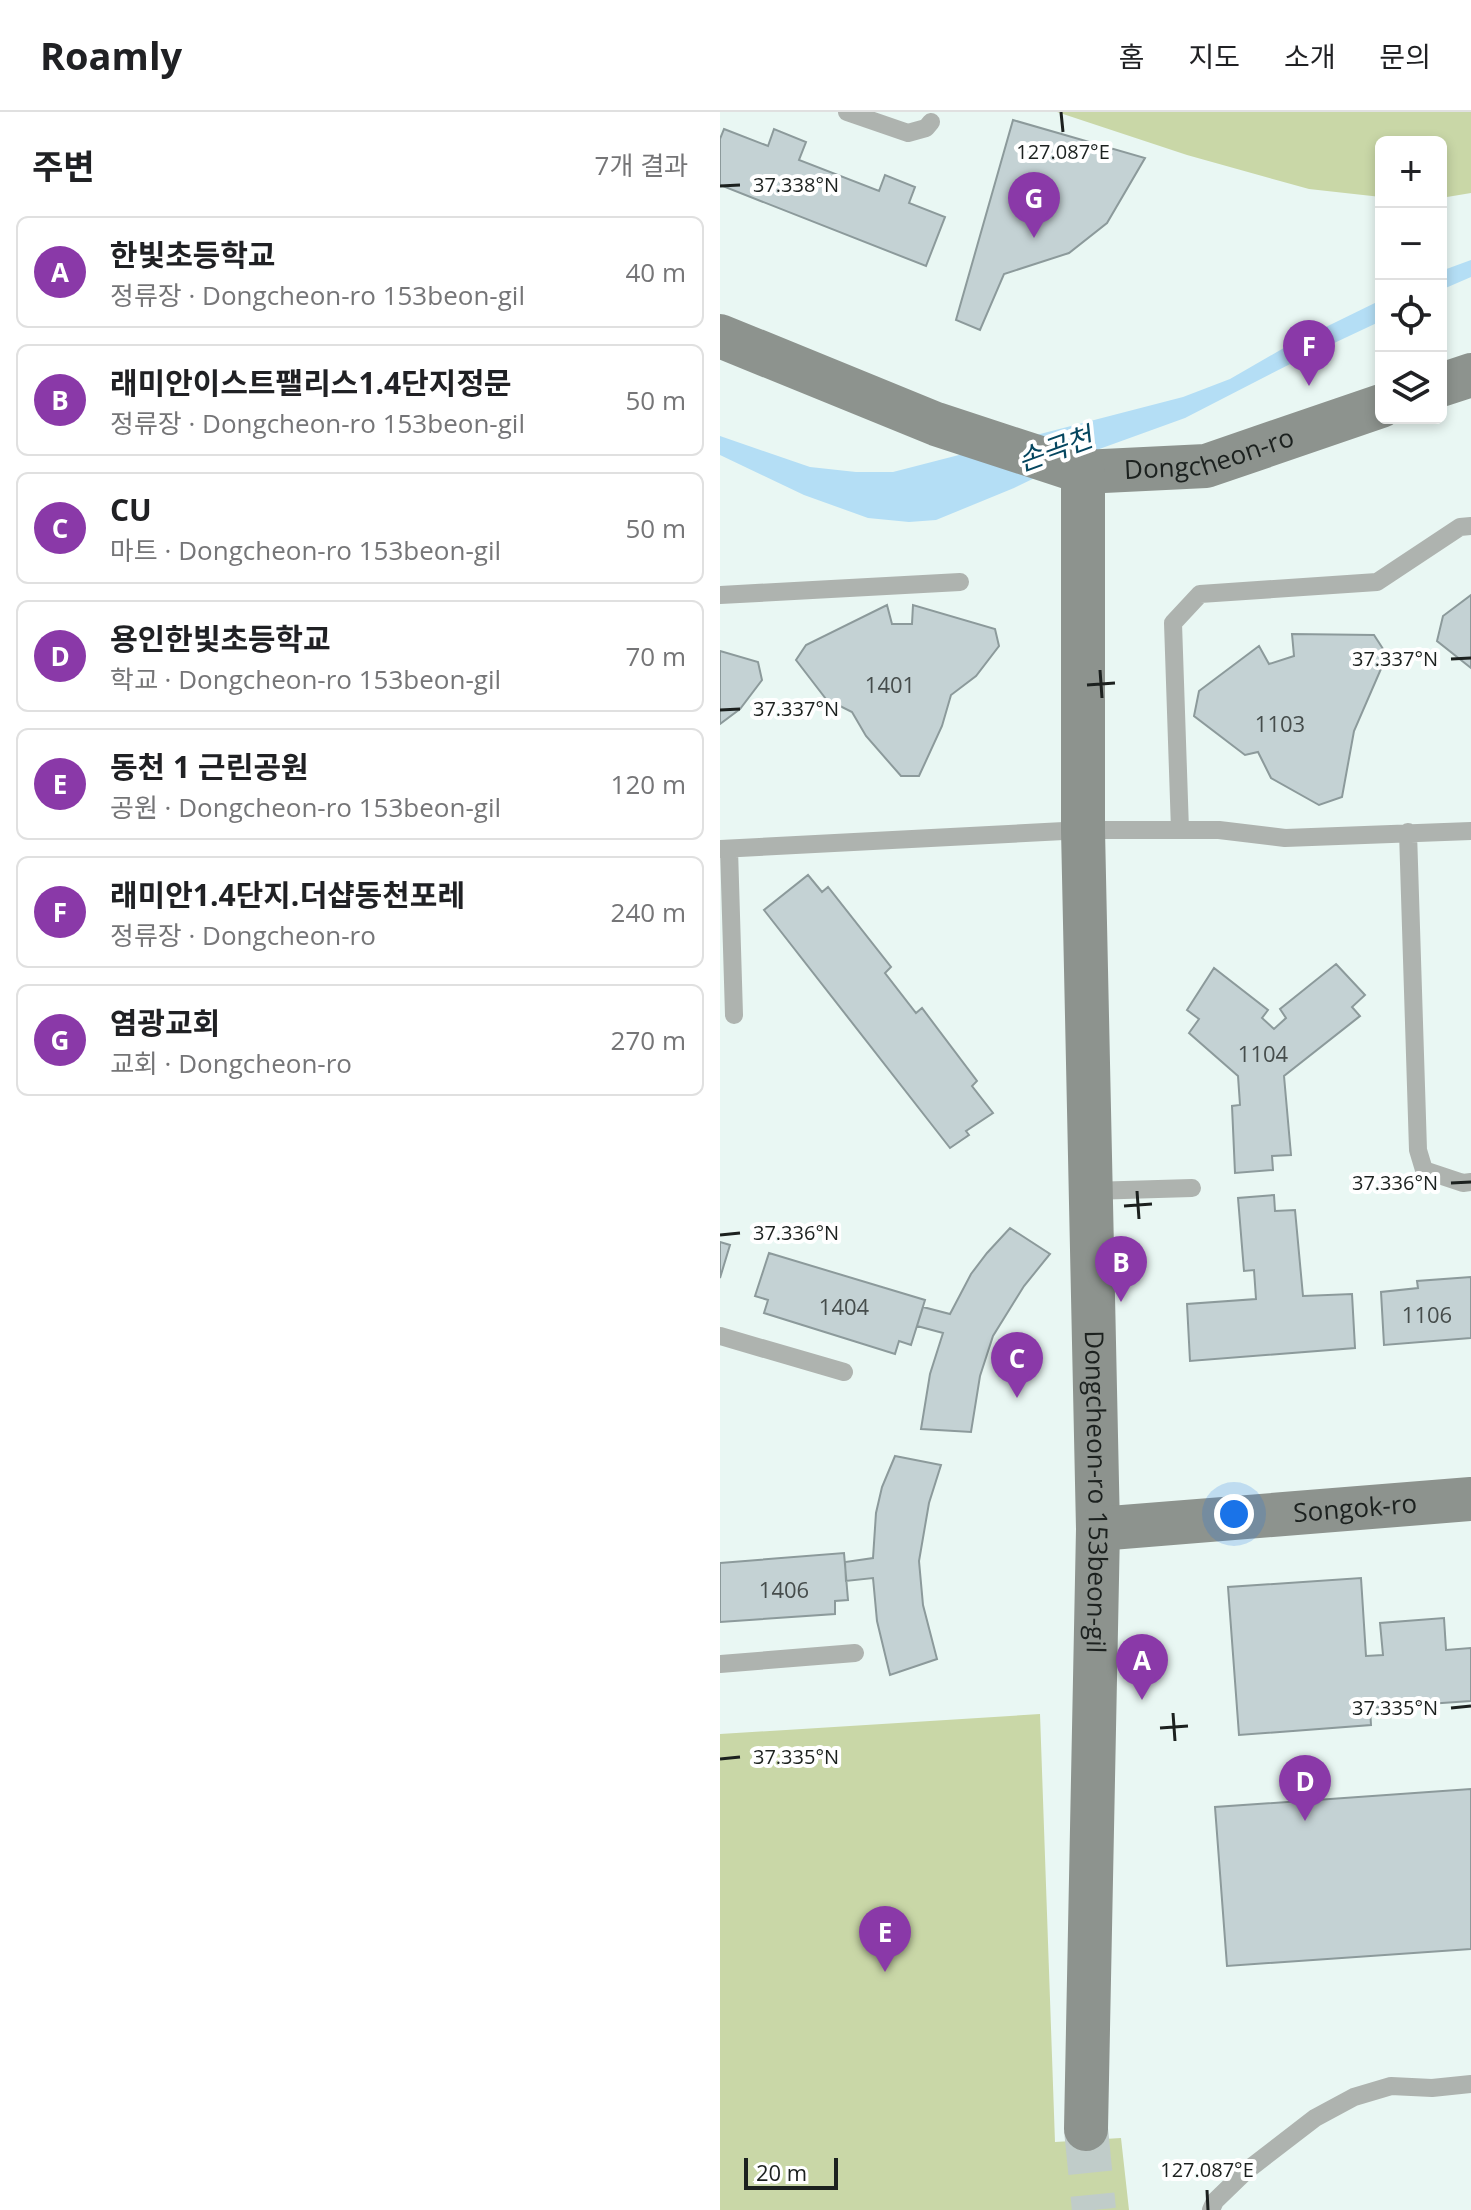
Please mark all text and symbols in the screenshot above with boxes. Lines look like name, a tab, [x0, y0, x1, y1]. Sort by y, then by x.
text: Roamly	[40, 29, 182, 81]
text: 홈	[1119, 37, 1144, 75]
text: 지도	[1188, 37, 1240, 75]
text: 소개	[1284, 37, 1335, 75]
text: 문의	[1379, 37, 1431, 75]
map controls	[1375, 136, 1447, 424]
button: +	[1375, 136, 1447, 208]
text: 127.087°E	[1016, 138, 1110, 165]
text: 주변	[32, 143, 95, 189]
text: 7개 결과	[595, 147, 688, 183]
text: 37.338°N	[753, 171, 839, 198]
pin: G	[1008, 172, 1060, 238]
button: −	[1375, 208, 1447, 280]
text: 한빛초등학교	[110, 234, 276, 275]
text: A	[51, 254, 69, 290]
text: 40 m	[625, 254, 686, 290]
text: 정류장 · Dongcheon-ro 153beon-gil	[110, 277, 525, 313]
button: locate	[1375, 280, 1447, 352]
pin: F	[1283, 320, 1335, 386]
button: layers	[1375, 352, 1447, 424]
text: 래미안이스트팰리스1.4단지정문	[110, 362, 512, 403]
text: B	[51, 382, 69, 418]
text: 50 m	[625, 382, 686, 418]
text: 정류장 · Dongcheon-ro 153beon-gil	[110, 405, 525, 441]
water label: 손곡천	[1012, 416, 1101, 479]
street label: Dongcheon-ro	[1123, 418, 1298, 487]
text: CU	[110, 489, 152, 530]
text: C	[52, 510, 68, 546]
text: 50 m	[625, 510, 686, 546]
text: 마트 · Dongcheon-ro 153beon-gil	[110, 532, 501, 568]
text: 용인한빛초등학교	[110, 618, 331, 659]
text: D	[50, 638, 70, 674]
text: 70 m	[625, 638, 686, 674]
text: 37.337°N	[1352, 645, 1438, 672]
text: 학교 · Dongcheon-ro 153beon-gil	[110, 661, 501, 697]
house number: 1401	[865, 669, 915, 699]
text: 37.337°N	[753, 695, 839, 722]
house number: 1103	[1255, 708, 1305, 738]
text: 동천 1 근린공원	[110, 746, 308, 787]
text: E	[53, 766, 67, 802]
text: 120 m	[611, 766, 686, 802]
text: 공원 · Dongcheon-ro 153beon-gil	[110, 789, 501, 825]
text: 래미안1.4단지.더샵동천포레	[110, 874, 465, 915]
text: F	[53, 894, 67, 930]
text: 240 m	[611, 894, 686, 930]
text: 정류장 · Dongcheon-ro	[110, 917, 376, 953]
text: 염광교회	[110, 1002, 220, 1043]
text: G	[51, 1022, 69, 1058]
text: 270 m	[611, 1022, 686, 1058]
house number: 1104	[1238, 1038, 1289, 1068]
text: 교회 · Dongcheon-ro	[110, 1045, 352, 1081]
text: 37.336°N	[1352, 1169, 1438, 1196]
text: 37.336°N	[753, 1219, 839, 1246]
pin: B	[1095, 1236, 1147, 1302]
house number: 1404	[819, 1291, 870, 1321]
house number: 1106	[1402, 1299, 1452, 1329]
street label: Dongcheon-ro 153beon-gil	[1077, 1330, 1117, 1654]
pin: C	[991, 1332, 1043, 1398]
street label: Songok-ro	[1292, 1484, 1418, 1530]
your location	[1214, 1494, 1254, 1534]
house number: 1406	[759, 1574, 809, 1604]
pin: A	[1116, 1634, 1168, 1700]
text: 37.335°N	[1352, 1694, 1438, 1721]
text: 37.335°N	[753, 1743, 839, 1770]
pin: D	[1279, 1755, 1331, 1821]
pin: E	[859, 1906, 911, 1972]
scale bar	[744, 2154, 838, 2190]
text: 127.087°E	[1160, 2156, 1254, 2183]
text: 20 m	[756, 2157, 807, 2187]

